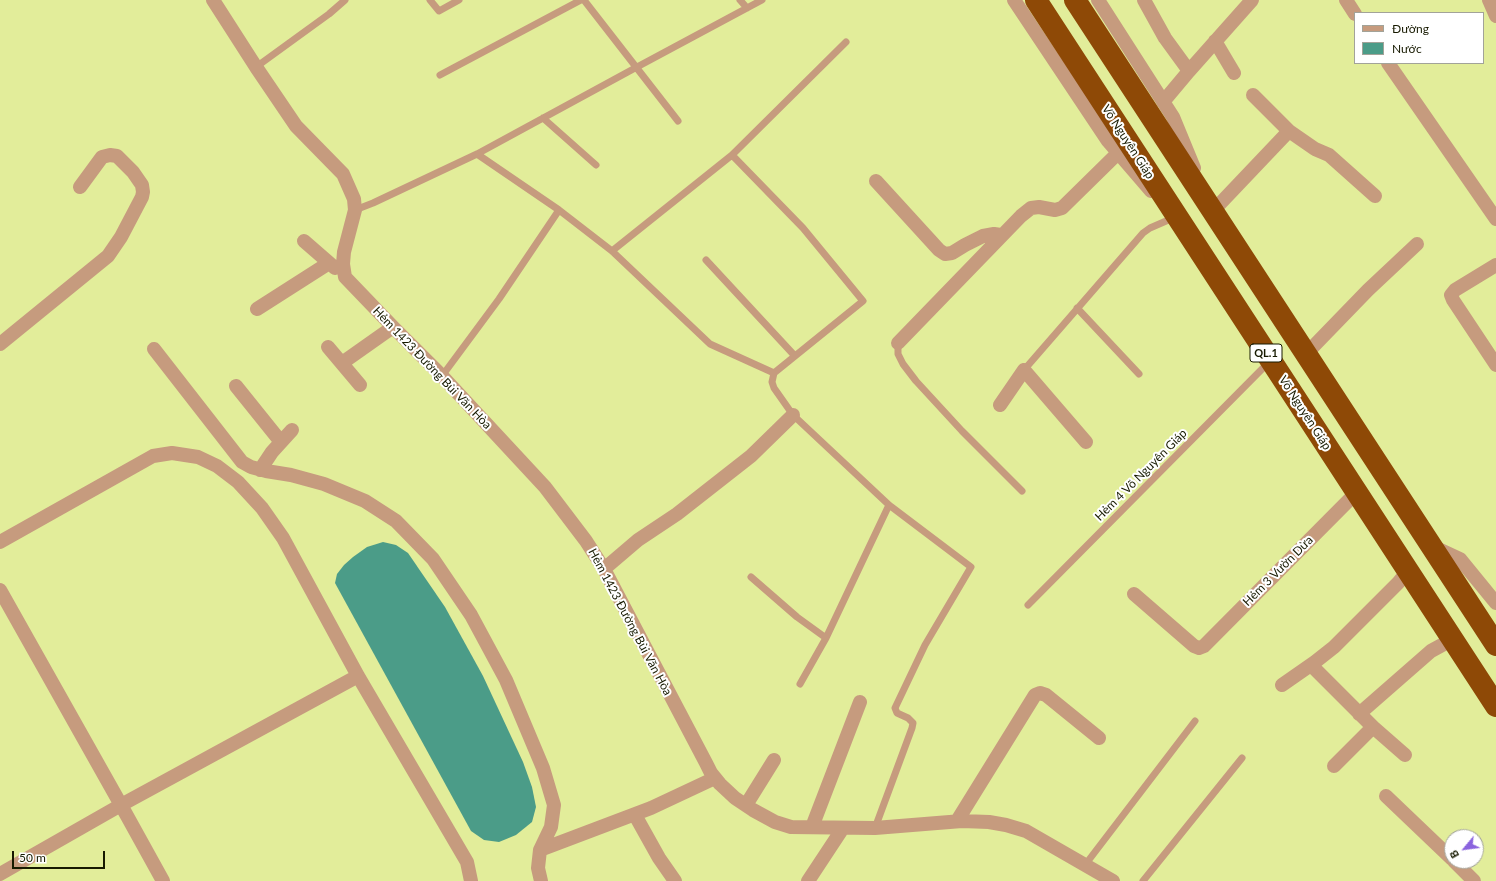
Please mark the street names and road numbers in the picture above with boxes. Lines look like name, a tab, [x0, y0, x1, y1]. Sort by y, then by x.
street label: Võ Nguyên Giáp	[1099, 102, 1157, 182]
street label: Hẻm 1423 Đường Bùi Văn Hòa	[370, 304, 494, 432]
road number: QL.1	[1250, 344, 1282, 362]
street label: Võ Nguyên Giáp	[1276, 373, 1334, 453]
street label: Hẻm 4 Võ Nguyên Giáp	[1092, 426, 1190, 524]
street label: Hẻm 3 Vườn Dừa	[1240, 533, 1316, 609]
street label: Hẻm 1423 Đường Bùi Văn Hòa	[585, 546, 675, 698]

